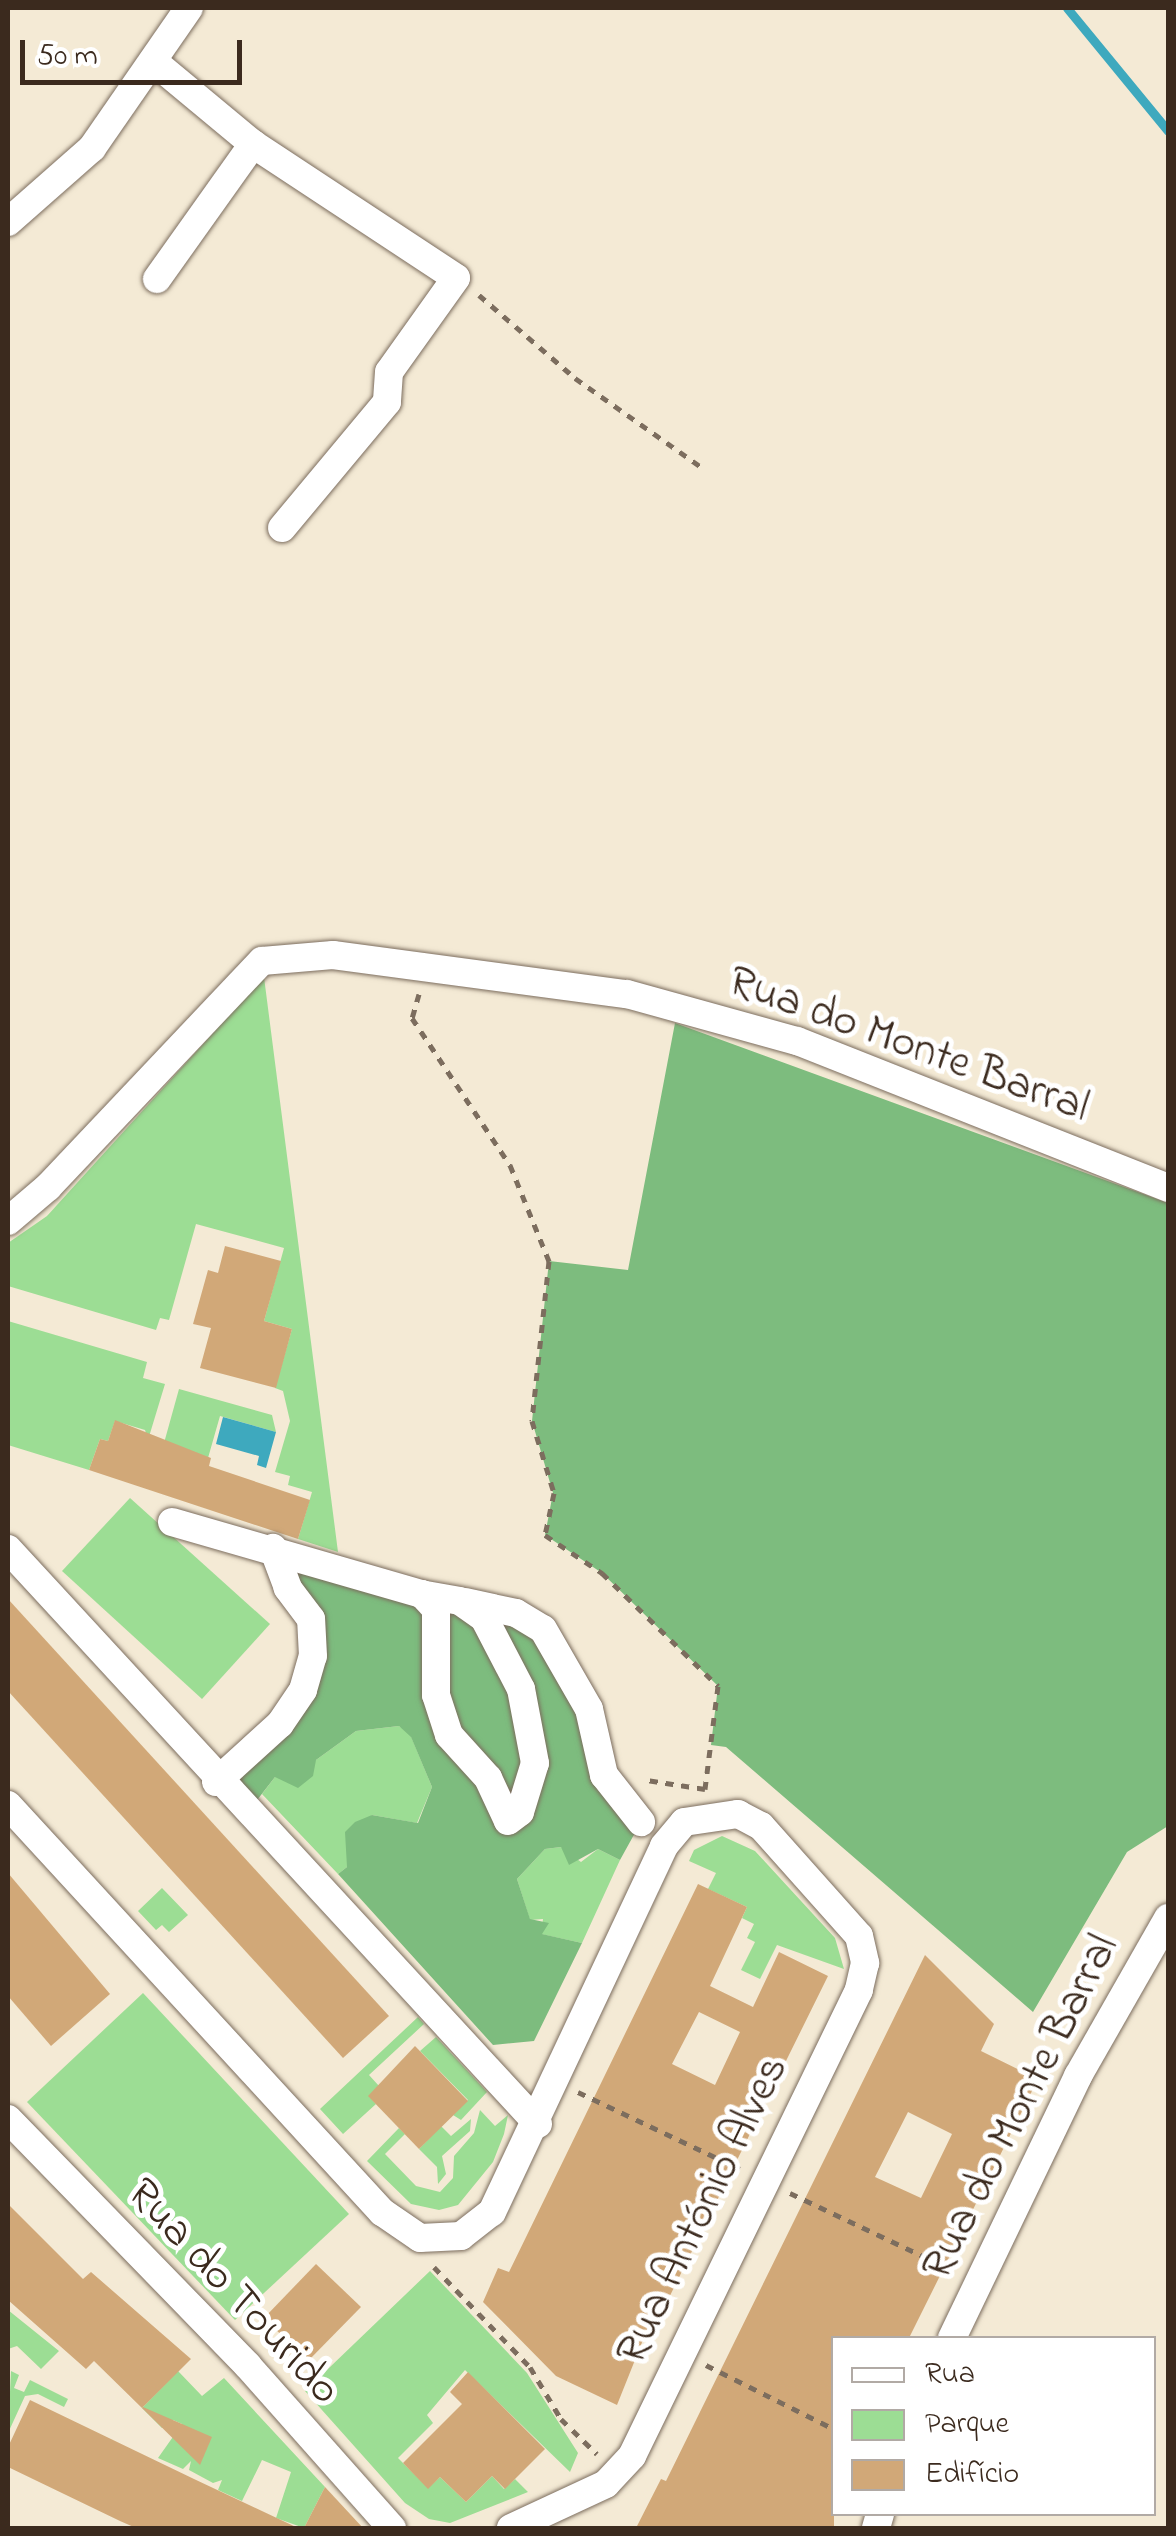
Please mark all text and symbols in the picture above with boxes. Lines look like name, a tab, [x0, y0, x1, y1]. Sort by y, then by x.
scale bar	[25, 20, 248, 82]
text: 50 m	[37, 35, 98, 79]
street label: Rua do Monte Barral	[720, 956, 1096, 1136]
street label: Rua do Monte Barral	[912, 1927, 1132, 2289]
street label: Rua António Alves	[606, 2048, 802, 2374]
street label: Rua do Tourido	[113, 2169, 351, 2417]
legend	[831, 2336, 1156, 2516]
text: Rua	[925, 2353, 975, 2397]
text: Parque	[925, 2403, 1009, 2447]
text: Edifício	[925, 2453, 1019, 2497]

